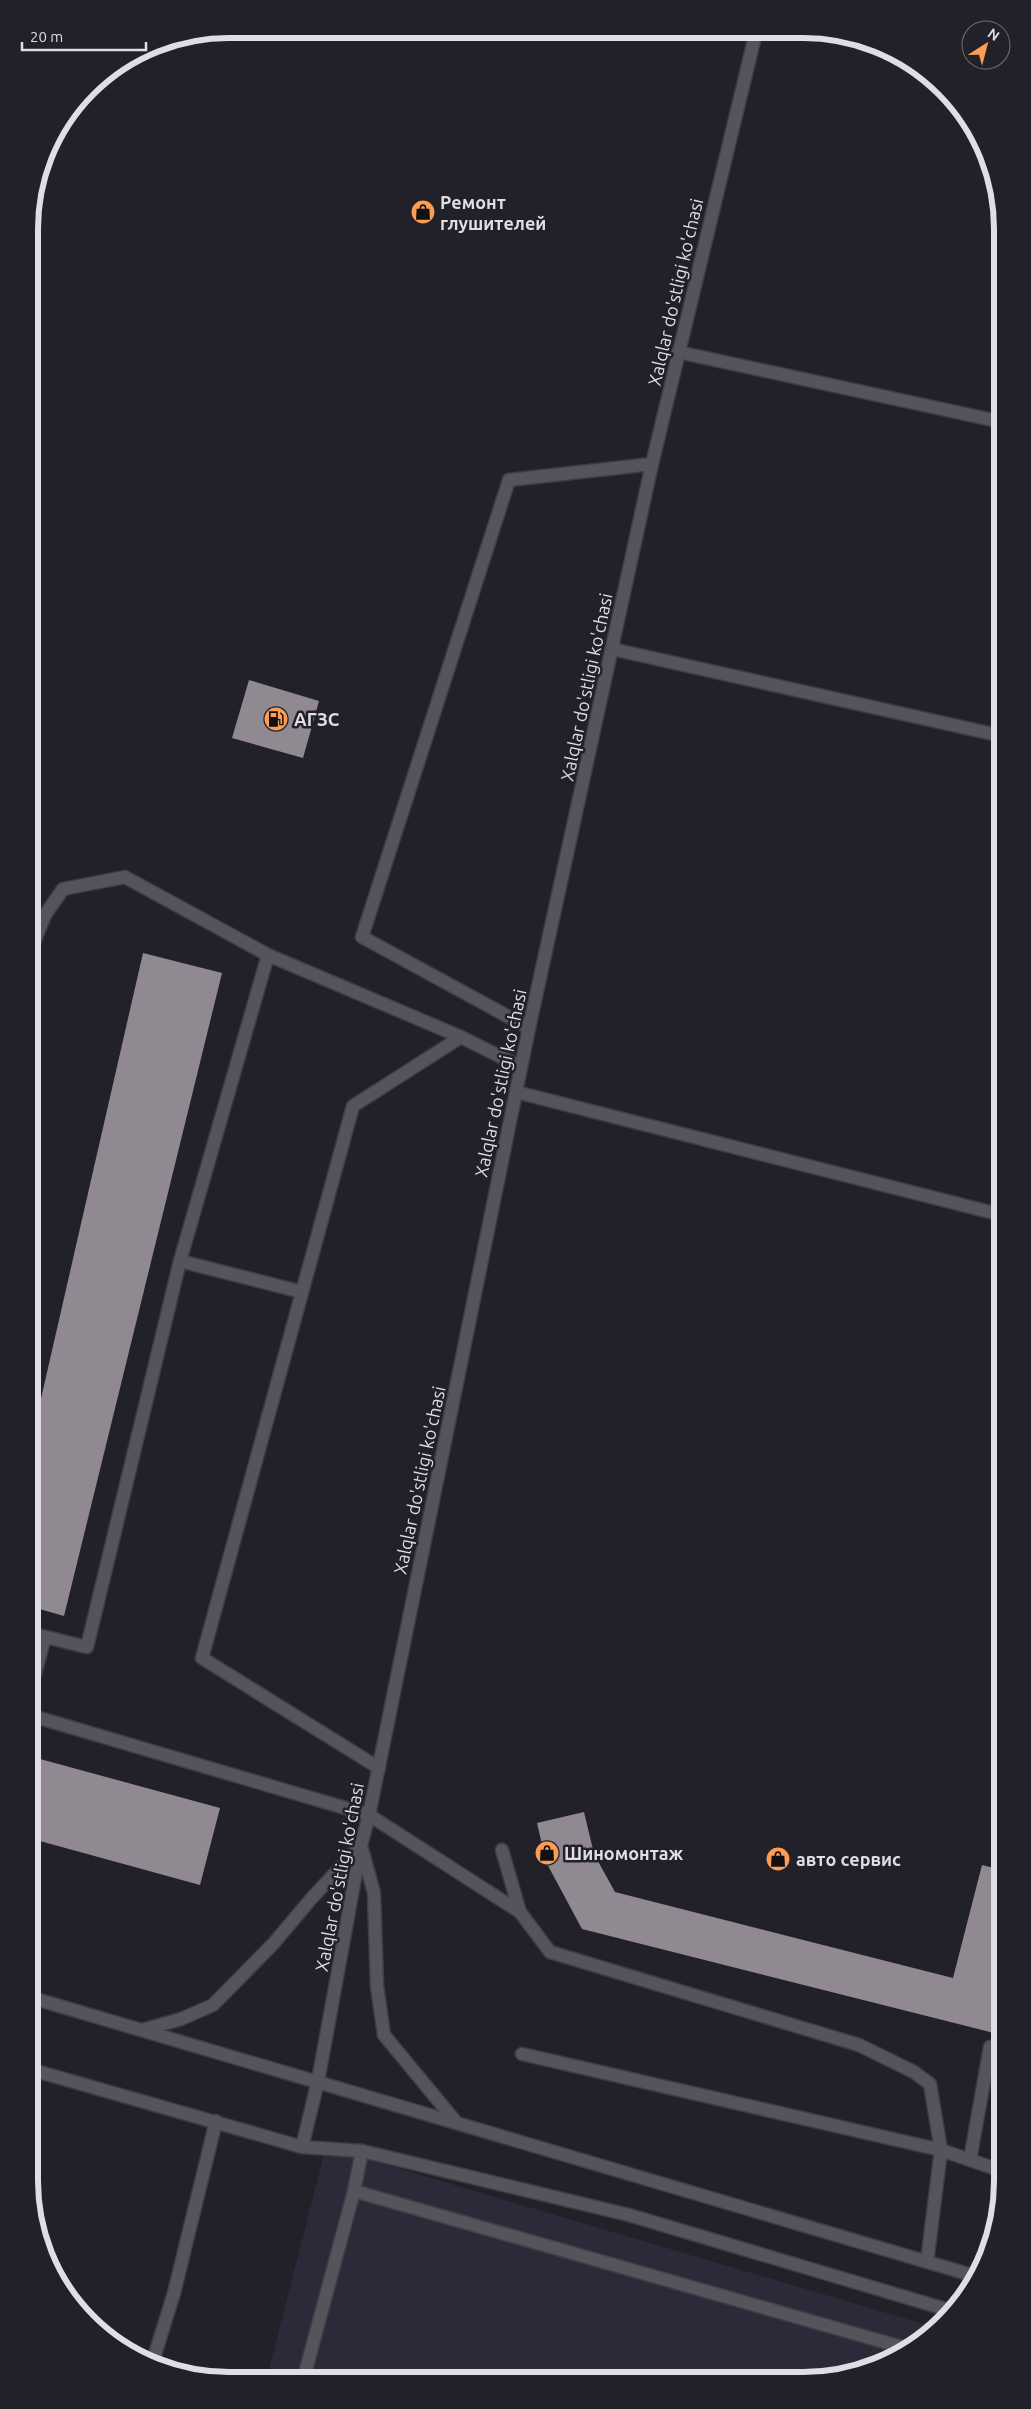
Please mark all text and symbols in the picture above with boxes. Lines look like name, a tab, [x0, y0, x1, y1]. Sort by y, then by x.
scale bar	[22, 20, 146, 52]
north arrow	[961, 20, 1011, 70]
text: N	[985, 25, 1003, 44]
text: 20 m	[30, 28, 63, 45]
place label: Ремонт глушителей	[440, 192, 546, 233]
street label: Xalqlar do'stligi ko'chasi	[644, 196, 706, 388]
shop icon: Ремонт глушителей	[410, 199, 436, 225]
street label: Xalqlar do'stligi ko'chasi	[556, 591, 616, 783]
fuel station icon: АГЗС	[263, 706, 289, 732]
place label: АГЗС	[294, 709, 340, 729]
street label: Xalqlar do'stligi ko'chasi	[470, 987, 530, 1179]
street label: Xalqlar do'stligi ko'chasi	[389, 1384, 449, 1576]
street label: Xalqlar do'stligi ko'chasi	[311, 1781, 367, 1973]
shop icon: Шиномонтаж	[534, 1840, 560, 1866]
place label: Шиномонтаж	[564, 1843, 684, 1863]
shop icon: авто сервис	[765, 1846, 791, 1872]
place label: авто сервис	[796, 1849, 901, 1869]

